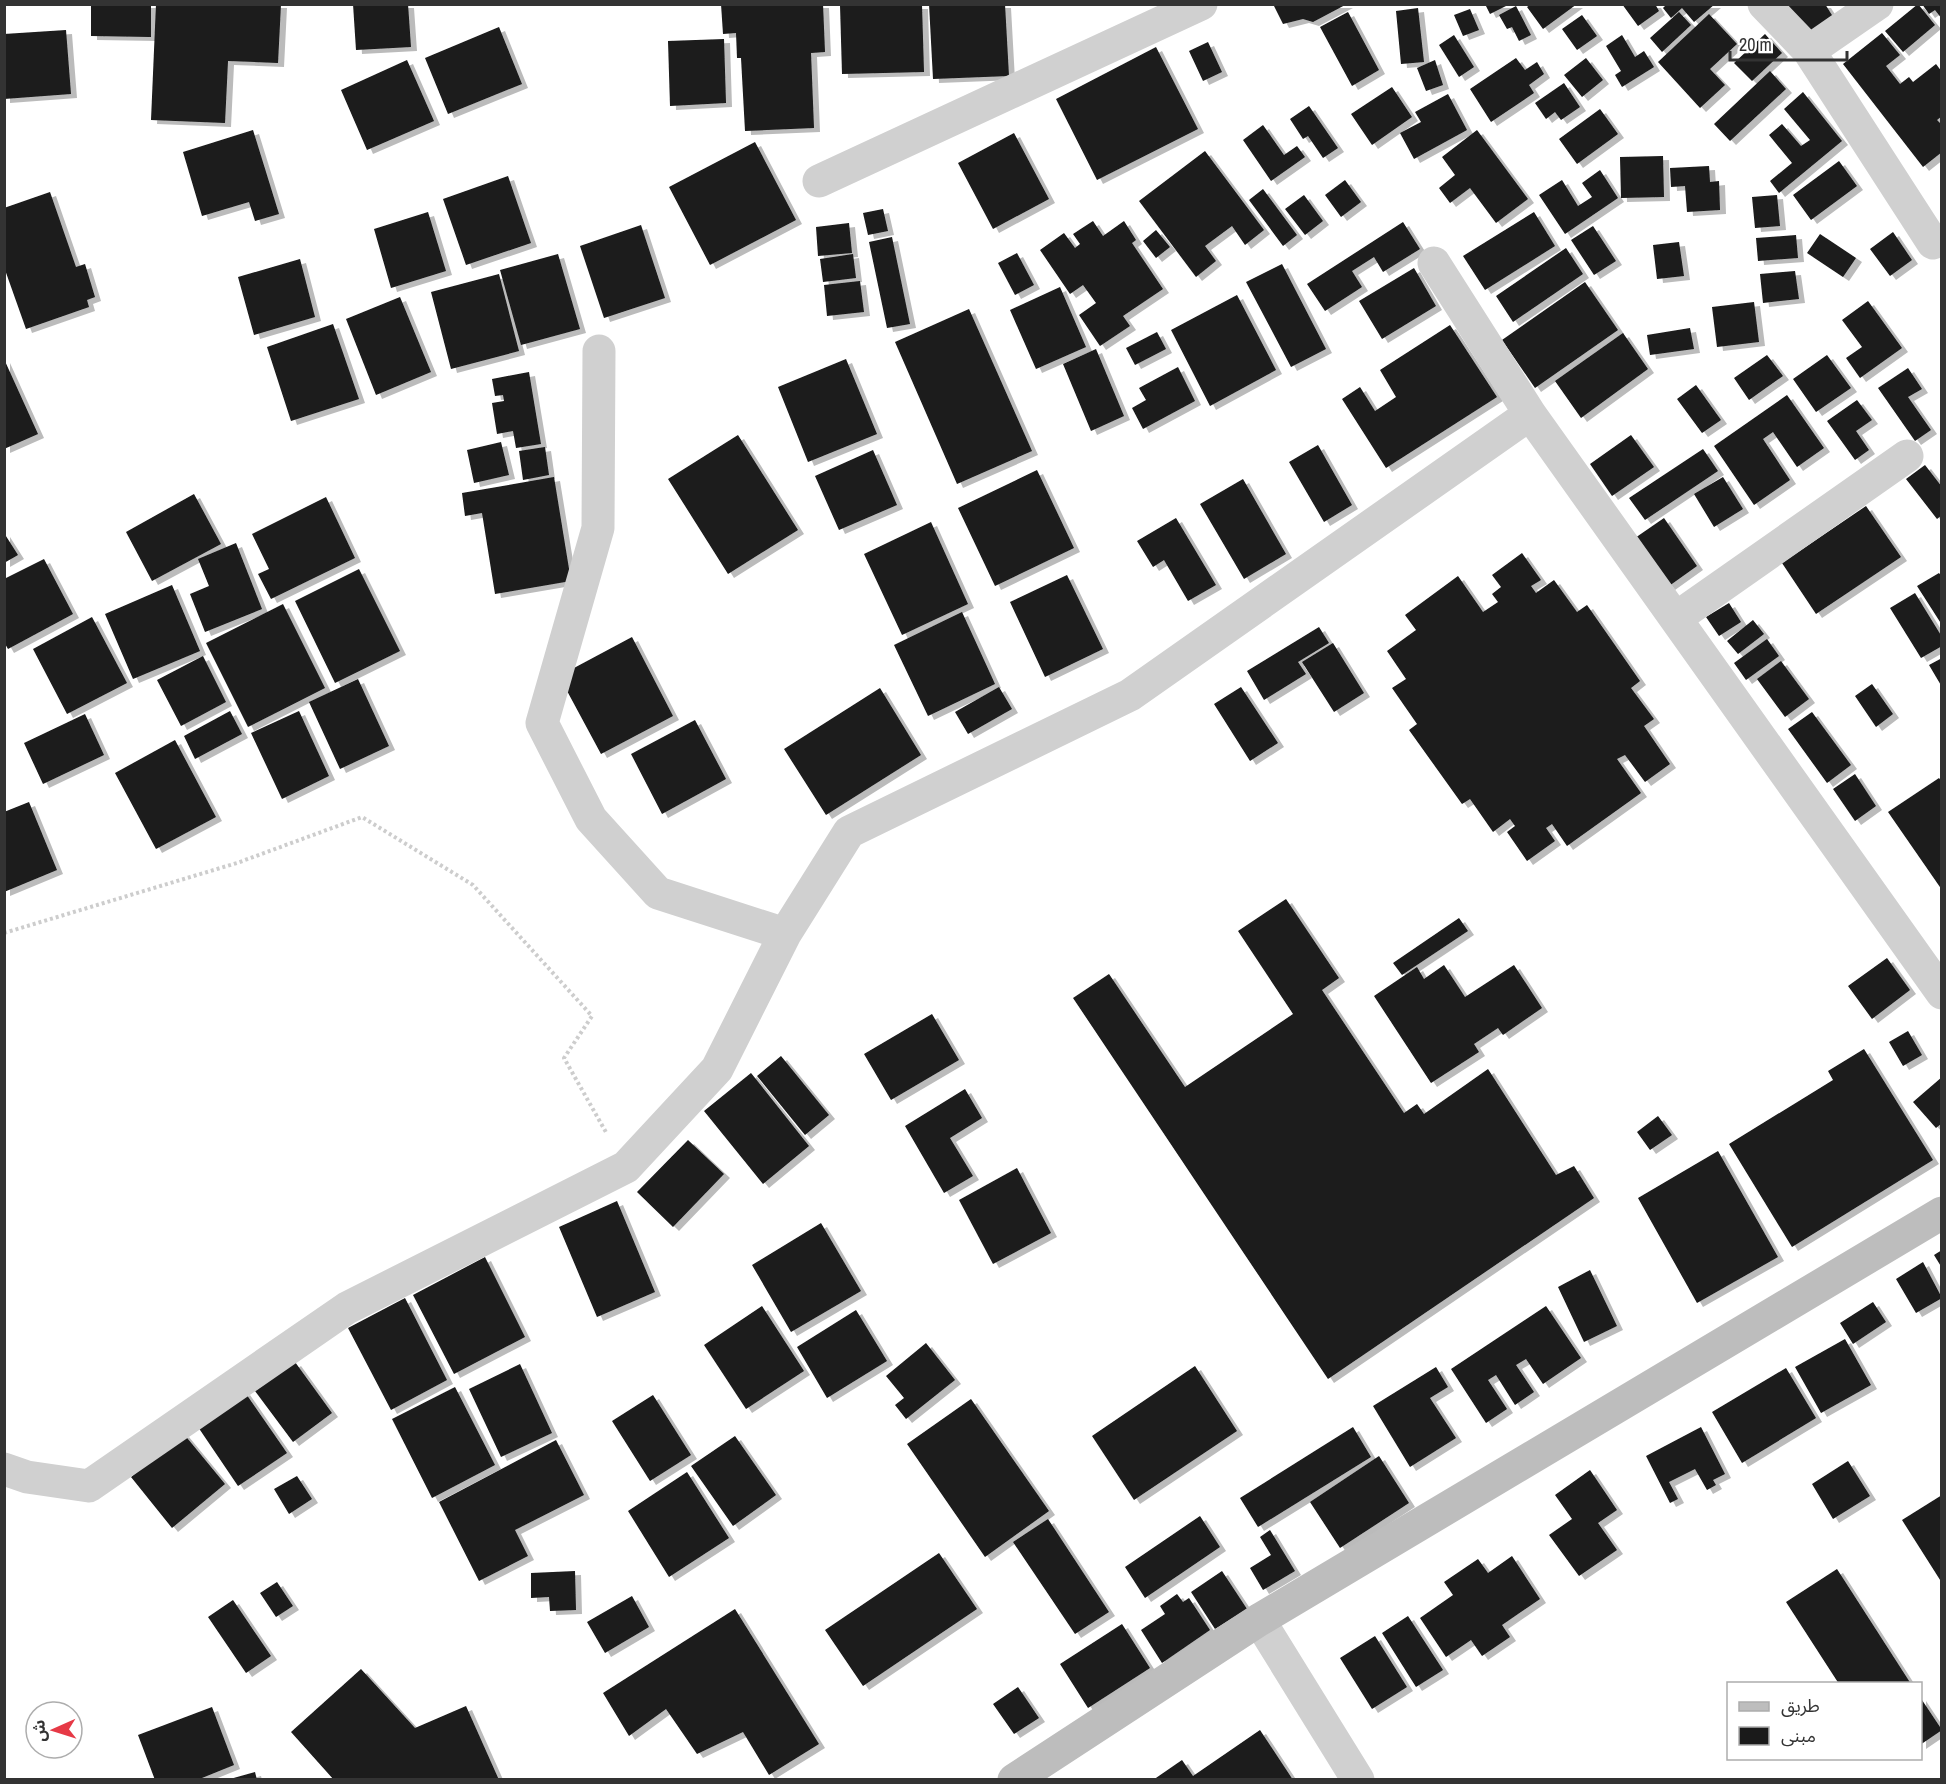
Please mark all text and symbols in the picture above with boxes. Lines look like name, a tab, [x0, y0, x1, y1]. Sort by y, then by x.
scale bar	[1730, 24, 1847, 62]
text: 20 m	[1739, 32, 1772, 57]
legend	[1727, 1682, 1922, 1760]
text: طريق	[1781, 1693, 1820, 1718]
north arrow	[24, 1700, 84, 1760]
text: ش	[27, 1719, 51, 1742]
text: مبنى	[1781, 1723, 1816, 1748]

